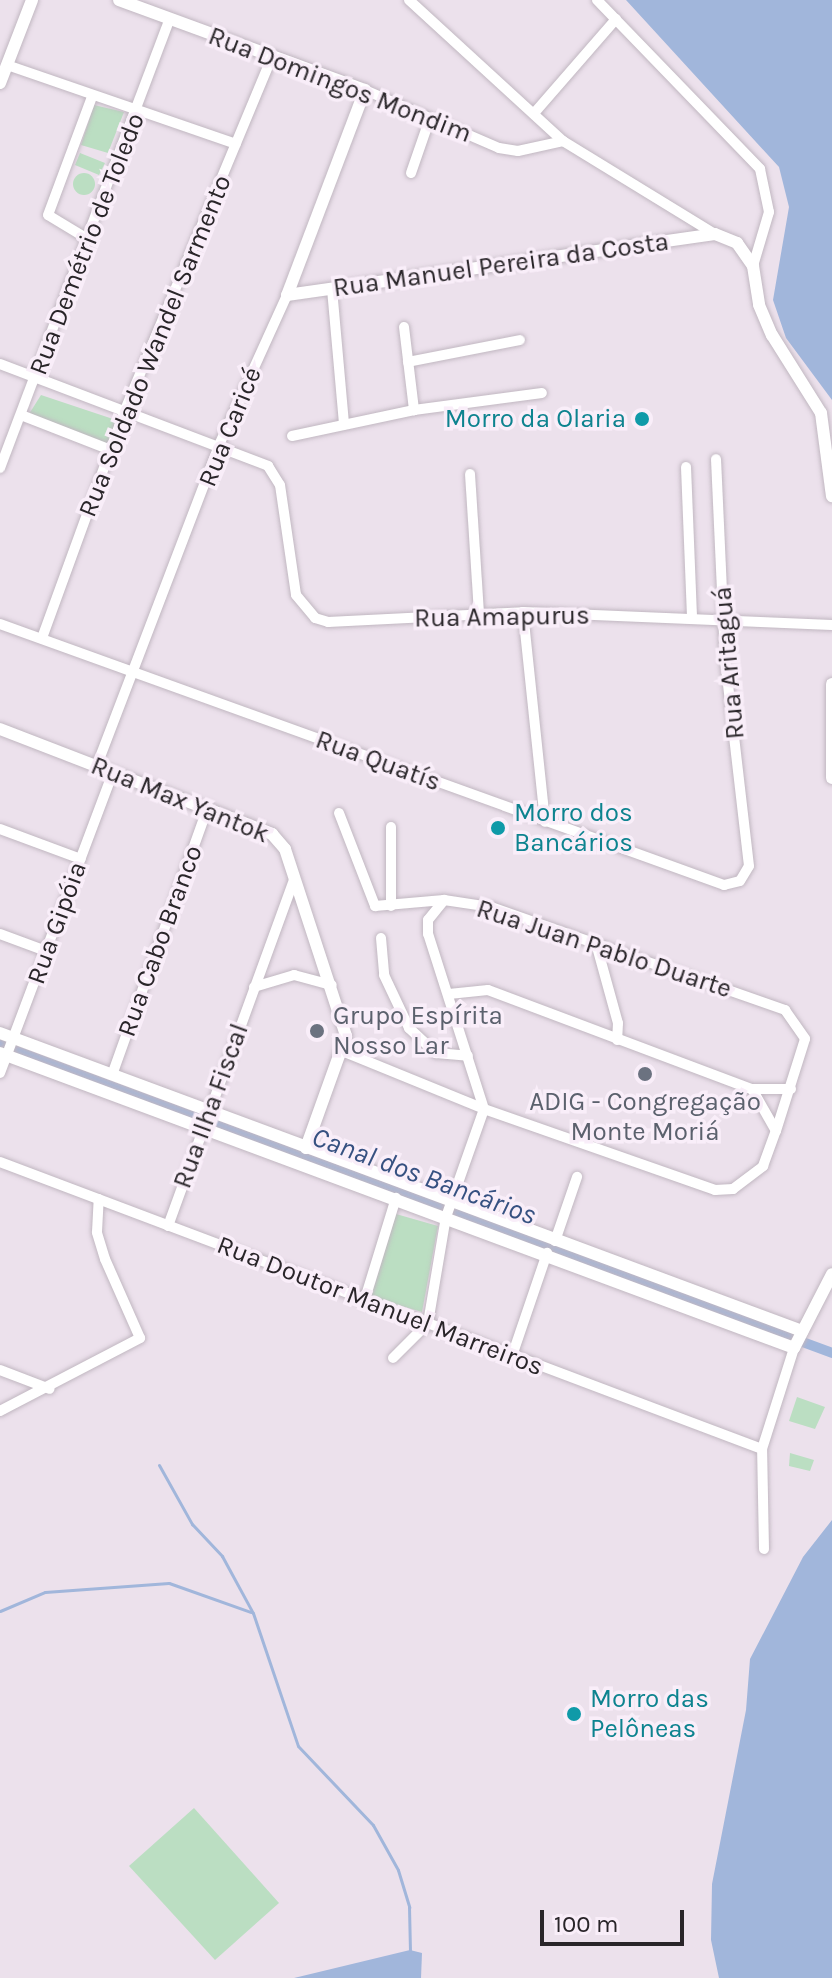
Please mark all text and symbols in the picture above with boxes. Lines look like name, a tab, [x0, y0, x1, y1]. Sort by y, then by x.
street label: Rua Domingos Mondim	[204, 20, 476, 150]
street label: Rua Demétrio de Toledo	[23, 109, 151, 379]
street label: Rua Soldado Wandel Sarmento	[72, 170, 238, 522]
street label: Rua Manuel Pereira da Costa	[331, 226, 671, 304]
street label: Rua Caricé	[192, 363, 268, 491]
place label: Morro da Olaria	[445, 403, 626, 435]
marker: Morro da Olaria	[633, 410, 651, 428]
street label: Rua Aritaguá	[707, 585, 751, 741]
street label: Rua Amapurus	[414, 600, 590, 634]
street label: Rua Quatís	[311, 724, 445, 798]
street label: Rua Max Yantok	[86, 750, 274, 850]
place label: Morro dos Bancários	[514, 797, 633, 858]
marker: Morro dos Bancários	[489, 819, 507, 837]
street label: Rua Cabo Branco	[111, 841, 209, 1041]
street label: Rua Gipóia	[20, 857, 94, 989]
street label: Rua Juan Pablo Duarte	[473, 893, 735, 1005]
place label: Grupo Espírita Nosso Lar	[333, 1000, 503, 1062]
street label: Rua Ilha Fiscal	[167, 1019, 255, 1193]
marker: Grupo Espírita Nosso Lar	[308, 1022, 326, 1040]
marker: ADIG - Congregação Monte Moriá	[636, 1065, 654, 1083]
place label: ADIG - Congregação Monte Moriá	[529, 1086, 761, 1148]
water label: Canal dos Bancários	[307, 1120, 541, 1232]
street label: Rua Doutor Manuel Marreiros	[212, 1229, 548, 1383]
place label: Morro das Pelôneas	[590, 1683, 709, 1744]
marker: Morro das Pelôneas	[565, 1705, 583, 1723]
scale bar	[544, 1894, 688, 1944]
text: 100 m	[554, 1910, 619, 1938]

